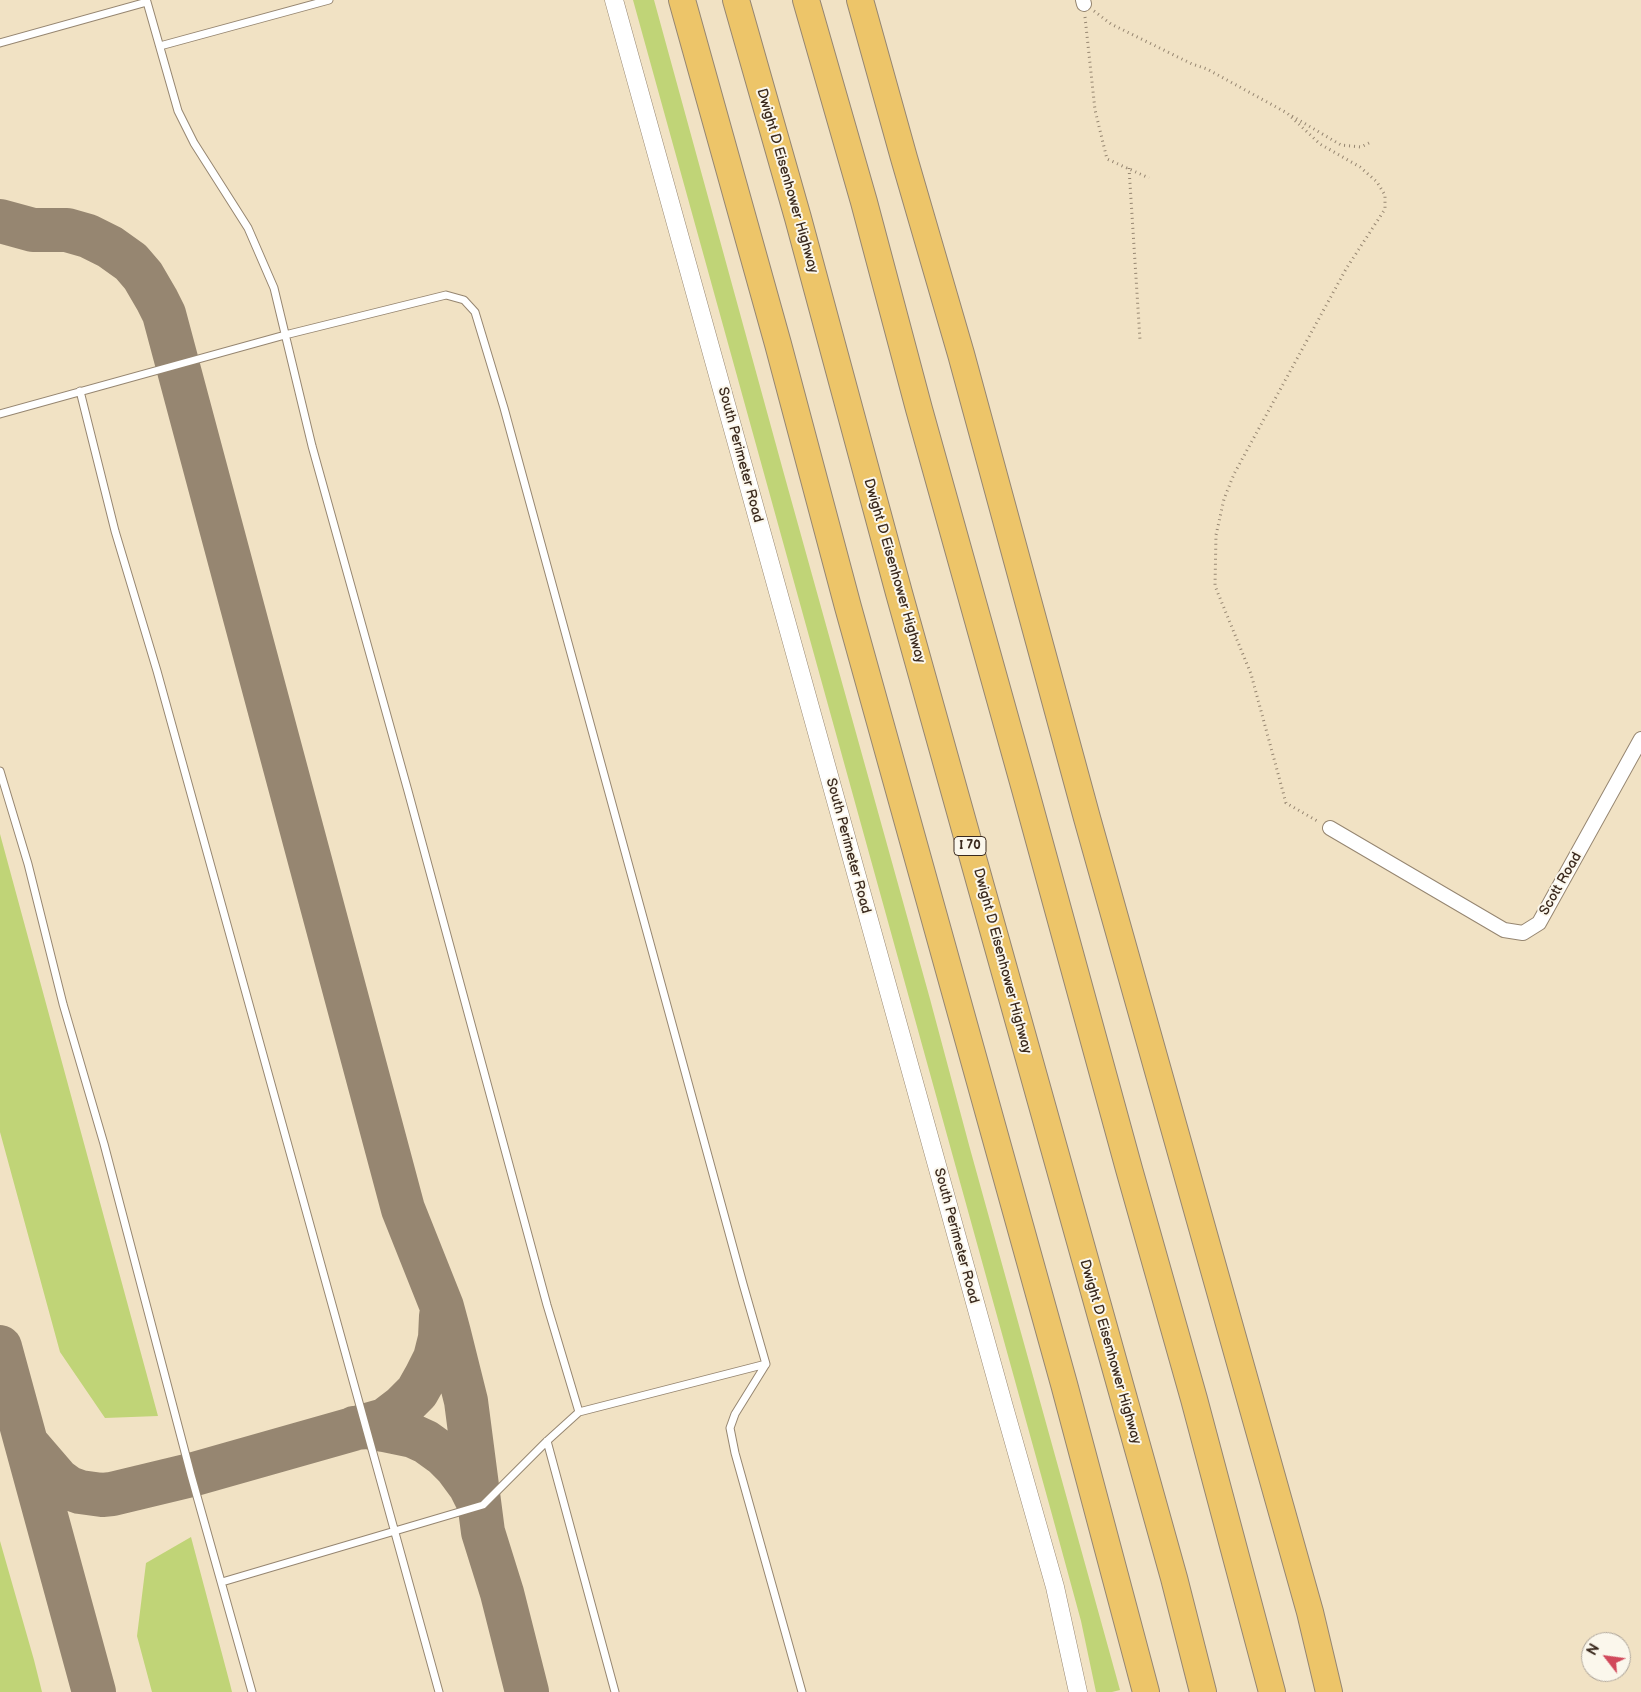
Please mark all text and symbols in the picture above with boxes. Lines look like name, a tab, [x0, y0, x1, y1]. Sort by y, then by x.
street label: Dwight D Eisenhower Highway	[753, 87, 821, 275]
street label: South Perimeter Road	[714, 385, 766, 525]
street label: Dwight D Eisenhower Highway	[860, 477, 928, 665]
street label: South Perimeter Road	[822, 776, 874, 916]
road number: I 70	[954, 836, 986, 856]
street label: Scott Road	[1536, 850, 1586, 918]
street label: Dwight D Eisenhower Highway	[969, 866, 1035, 1056]
street label: South Perimeter Road	[930, 1166, 982, 1306]
street label: Dwight D Eisenhower Highway	[1076, 1258, 1144, 1446]
north arrow	[1581, 1632, 1631, 1682]
text: N	[1583, 1641, 1603, 1659]

